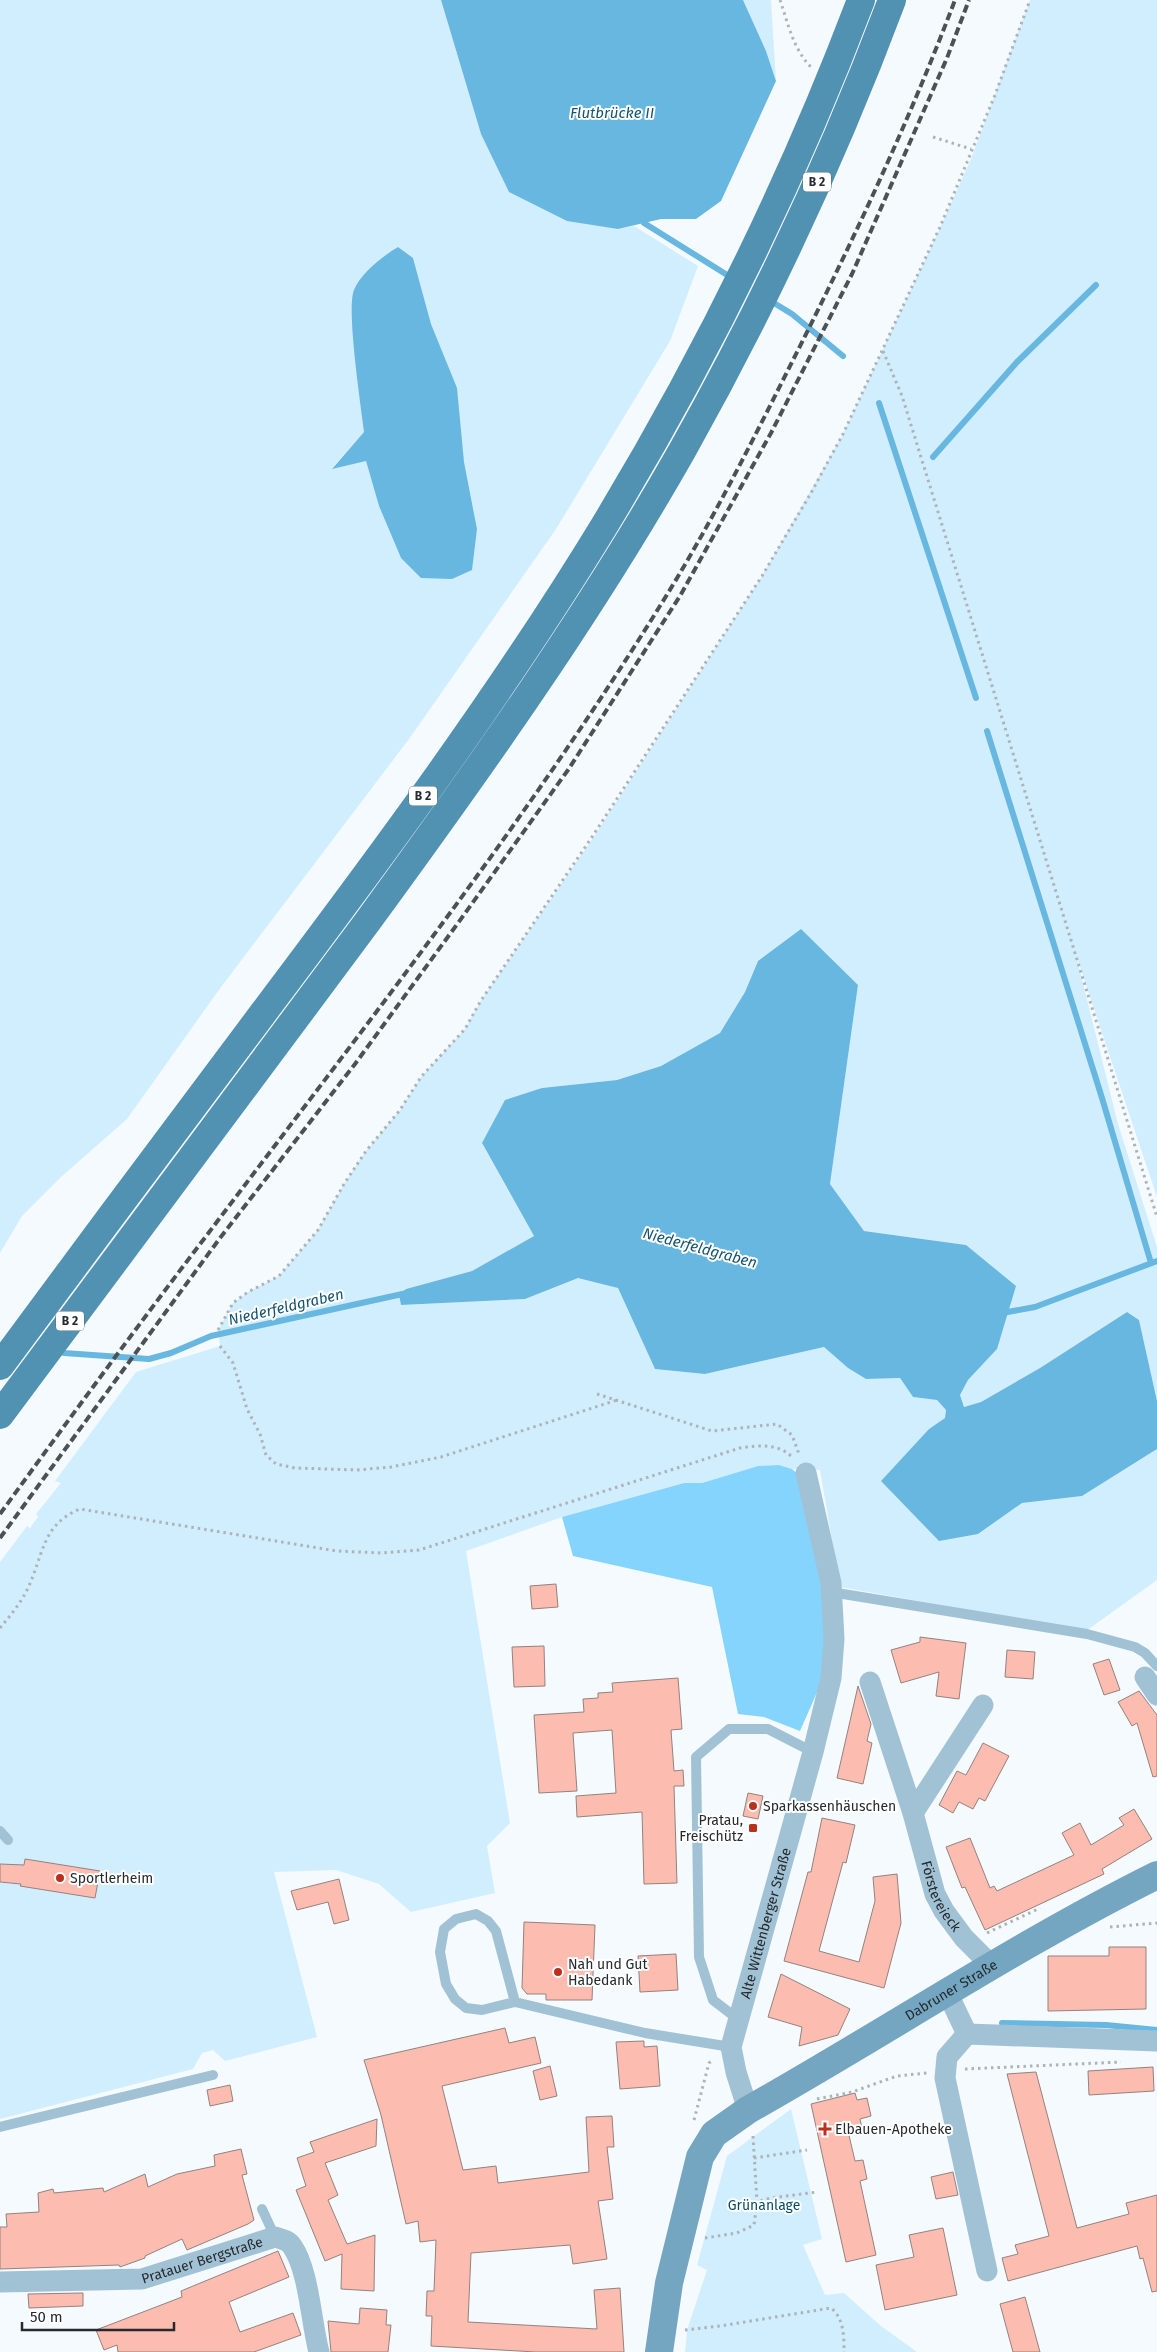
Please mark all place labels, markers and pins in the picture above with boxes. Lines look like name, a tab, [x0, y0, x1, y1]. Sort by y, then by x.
place label: Sparkassenhäuschen	[763, 1798, 896, 1815]
marker: Sparkassenhäuschen	[747, 1800, 759, 1812]
place label: Pratau, Freischütz	[679, 1812, 743, 1845]
marker: Pratau, Freischütz	[747, 1822, 759, 1834]
place label: Sportlerheim	[70, 1870, 153, 1887]
marker: Sportlerheim	[54, 1872, 66, 1884]
place label: Nah und Gut Habedank	[568, 1956, 649, 1989]
marker: Nah und Gut Habedank	[552, 1966, 564, 1978]
place label: Elbauen-Apotheke	[835, 2121, 952, 2138]
marker: Elbauen-Apotheke	[819, 2123, 831, 2135]

